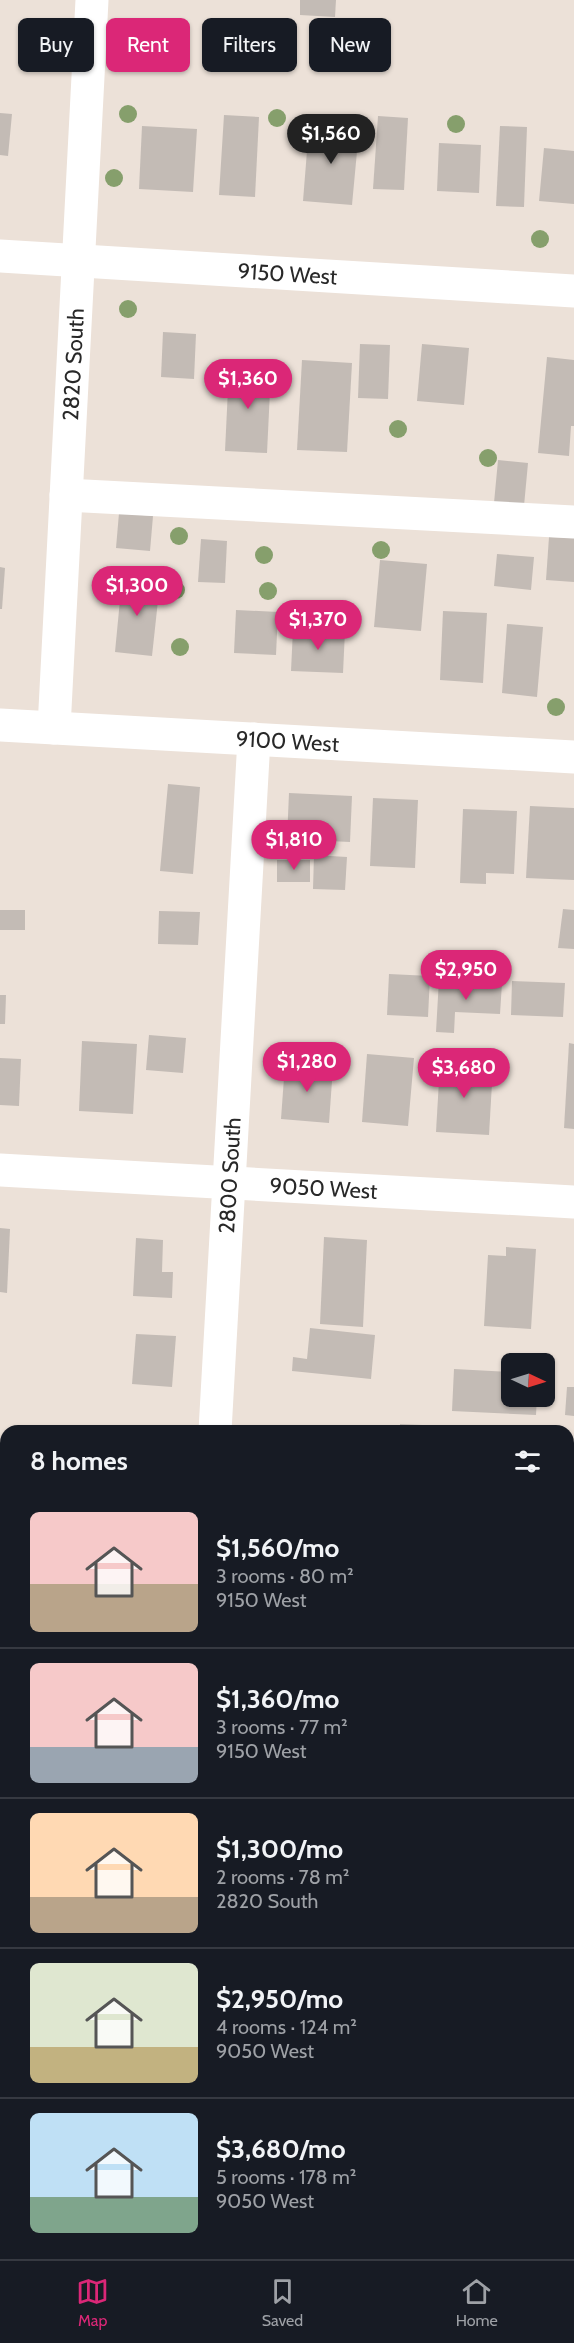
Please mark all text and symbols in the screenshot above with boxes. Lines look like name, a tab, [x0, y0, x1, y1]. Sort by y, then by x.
chip: Buy	[18, 18, 94, 72]
chip: Rent	[106, 18, 190, 72]
chip: Filters	[202, 18, 297, 72]
chip: New	[309, 18, 391, 72]
pin: $1,560	[282, 114, 380, 165]
text: $1,560	[301, 121, 361, 145]
street label: 9150 West	[237, 258, 339, 291]
street label: 2820 South	[57, 308, 90, 421]
pin: $1,360	[199, 359, 297, 410]
text: $1,360	[218, 366, 278, 390]
pin: $1,300	[88, 566, 186, 617]
text: $1,300	[106, 573, 168, 597]
pin: $1,370	[269, 600, 367, 651]
text: $1,370	[289, 607, 347, 631]
street label: 9100 West	[235, 725, 340, 758]
pin: $1,810	[245, 820, 343, 871]
text: $1,810	[265, 827, 323, 851]
pin: $2,950	[417, 950, 515, 1001]
text: $2,950	[435, 957, 497, 981]
pin: $1,280	[258, 1042, 356, 1093]
pin: $3,680	[415, 1048, 513, 1099]
text: $1,280	[277, 1049, 337, 1073]
text: $3,680	[432, 1055, 496, 1079]
street label: 2800 South	[213, 1117, 247, 1234]
street label: 9050 West	[269, 1172, 379, 1205]
north arrow	[501, 1353, 555, 1407]
map controls	[501, 1353, 555, 1407]
text: 8 homes	[30, 1445, 128, 1477]
icon: filters	[511, 1445, 544, 1478]
text: $1,560/mo	[216, 1532, 339, 1564]
icon: home	[78, 1536, 150, 1608]
text: 3 rooms · 80 m²	[216, 1564, 354, 1588]
text: 9150 West	[216, 1588, 307, 1612]
text: $1,360/mo	[216, 1683, 339, 1715]
icon: home	[78, 1687, 150, 1759]
text: 3 rooms · 77 m²	[216, 1715, 348, 1739]
text: 9150 West	[216, 1739, 307, 1763]
text: $1,300/mo	[216, 1833, 343, 1865]
icon: home	[78, 1837, 150, 1909]
text: 2 rooms · 78 m²	[216, 1865, 349, 1889]
text: 2820 South	[216, 1889, 318, 1913]
text: $2,950/mo	[216, 1983, 343, 2015]
icon: home	[78, 1987, 150, 2059]
text: 4 rooms · 124 m²	[216, 2015, 357, 2039]
text: 9050 West	[216, 2039, 314, 2063]
text: $3,680/mo	[216, 2133, 346, 2165]
icon: home	[78, 2137, 150, 2209]
text: 5 rooms · 178 m²	[216, 2165, 356, 2189]
text: 9050 West	[216, 2189, 314, 2213]
tab: Map	[76, 2275, 109, 2330]
tab: Saved	[262, 2275, 303, 2330]
tab: Home	[456, 2275, 498, 2330]

